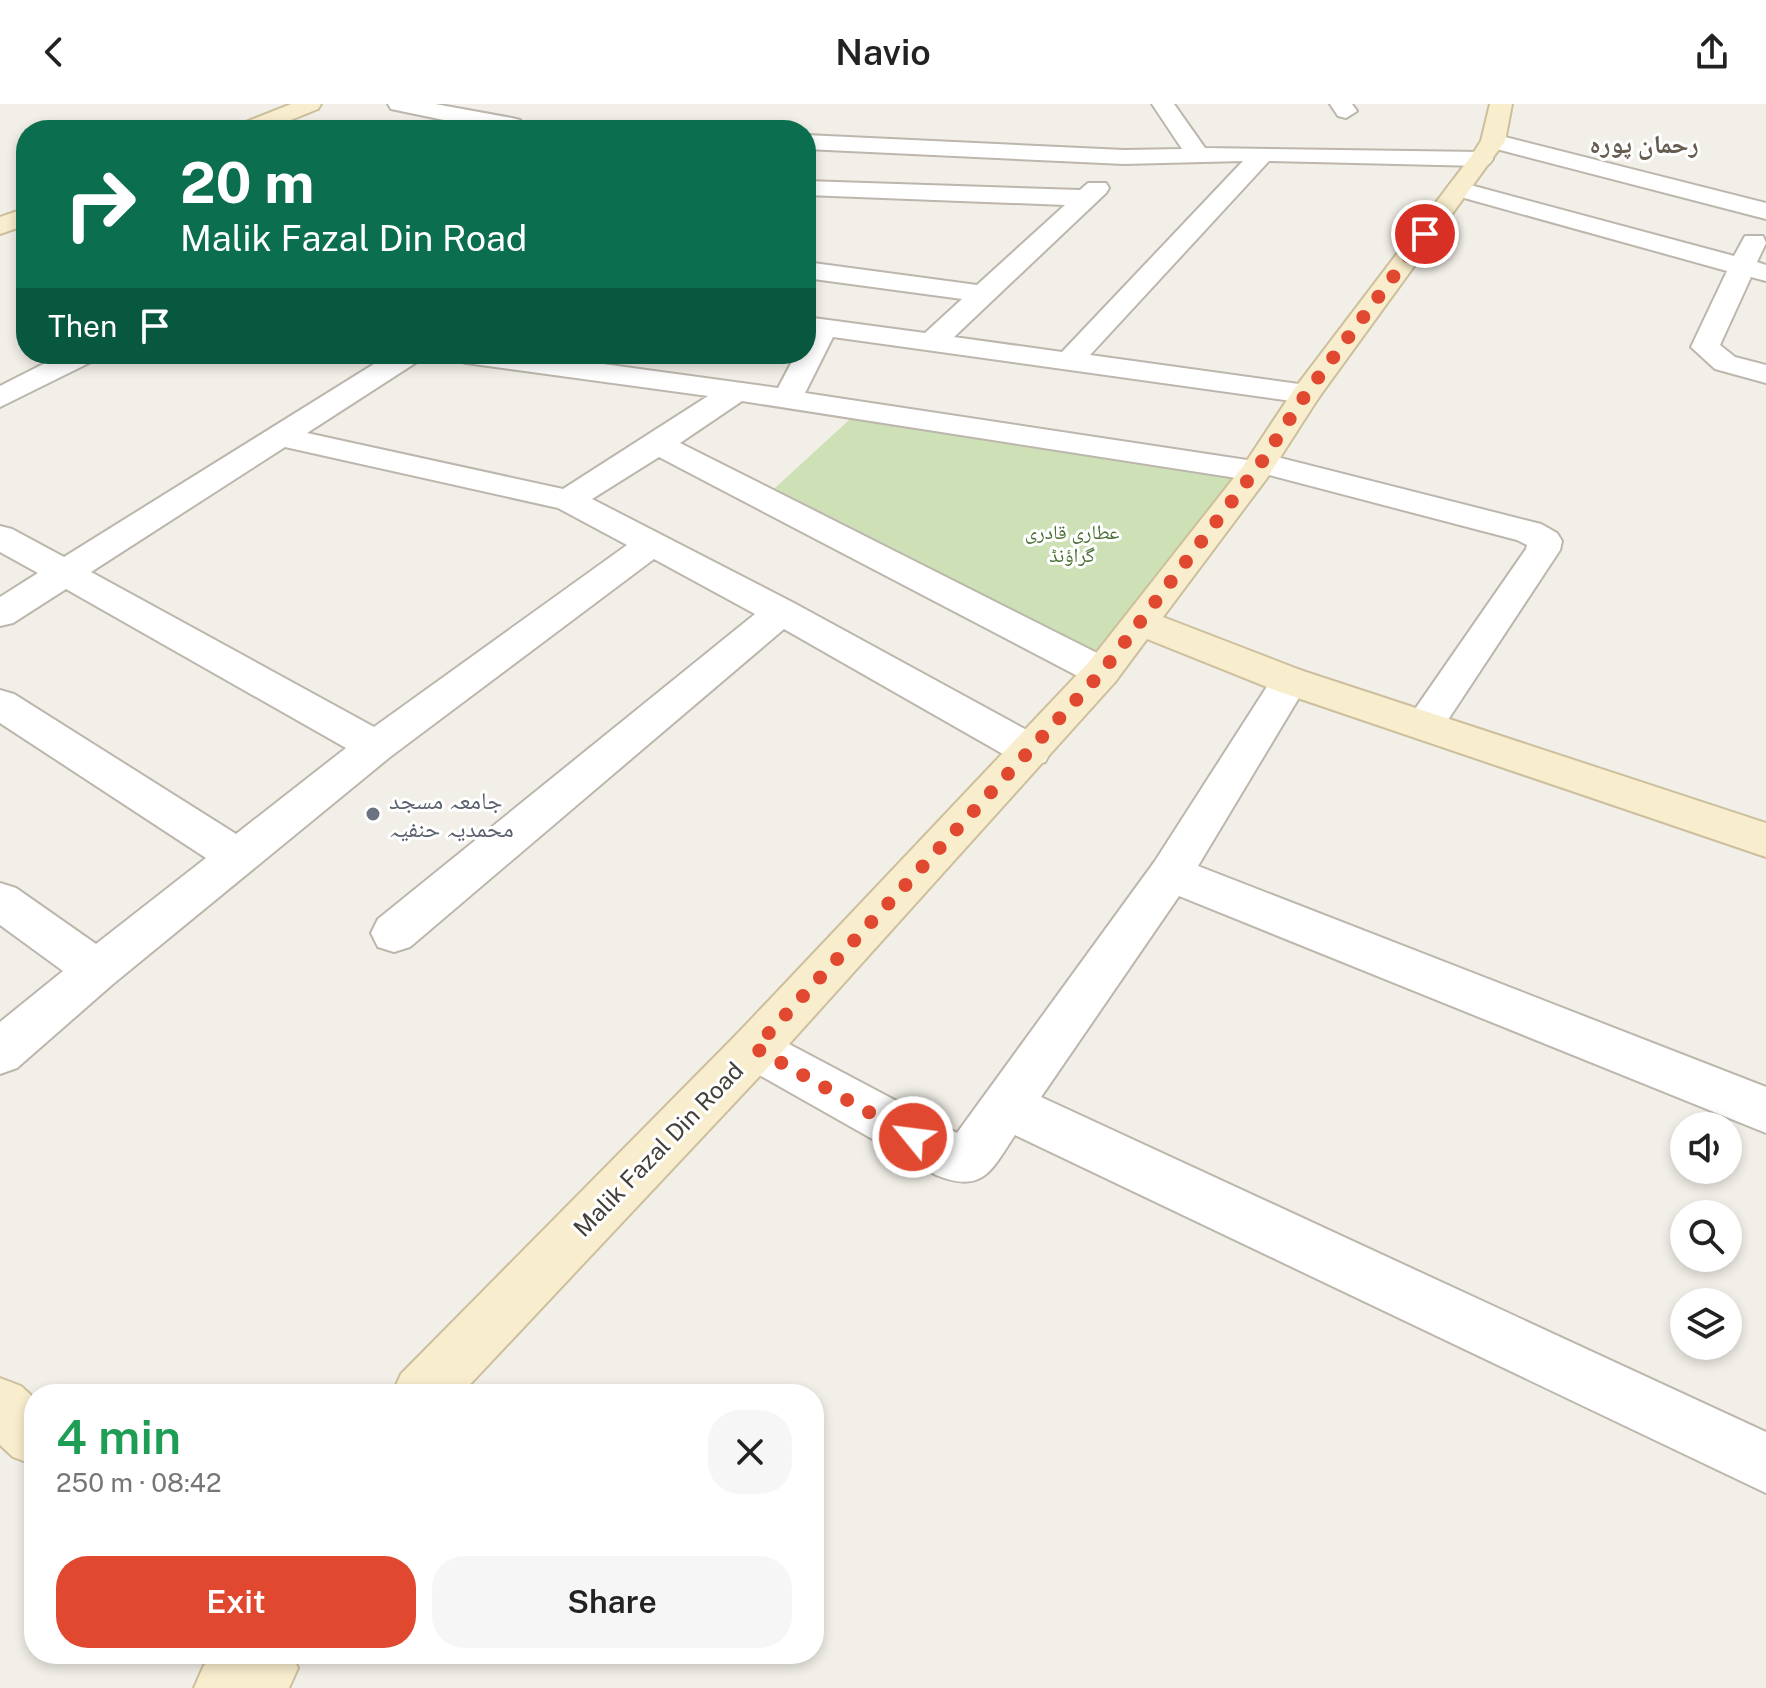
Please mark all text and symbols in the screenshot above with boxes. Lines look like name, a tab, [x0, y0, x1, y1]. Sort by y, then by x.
icon: back	[32, 30, 76, 74]
icon: share	[1690, 30, 1734, 74]
text: Navio	[835, 31, 931, 73]
district label: رحمان پورہ	[1590, 128, 1698, 160]
text: 20 m	[180, 150, 314, 216]
icon: right	[48, 152, 152, 256]
pin	[1391, 200, 1459, 268]
icon: arrive	[1403, 212, 1447, 256]
text: Malik Fazal Din Road	[180, 217, 527, 259]
icon: arrive	[133, 304, 177, 348]
text: Then	[48, 308, 117, 344]
park label: عطاری قادری گراؤنڈ	[1025, 520, 1119, 567]
place label: جامعہ مسجد محمدیہ حنفیہ	[389, 786, 514, 842]
marker: جامعہ مسجد محمدیہ حنفیہ	[364, 805, 382, 823]
street label: Malik Fazal Din Road	[568, 1056, 748, 1242]
position arrow	[871, 1095, 955, 1179]
map controls	[1670, 1112, 1742, 1360]
button: sound	[1670, 1112, 1742, 1184]
button: search	[1670, 1200, 1742, 1272]
button: layers	[1670, 1288, 1742, 1360]
text: 4 min	[56, 1408, 181, 1465]
button: close	[708, 1410, 792, 1494]
text: 250 m · 08:42	[56, 1467, 221, 1498]
button: Exit	[56, 1556, 416, 1648]
button: Share	[432, 1556, 792, 1648]

